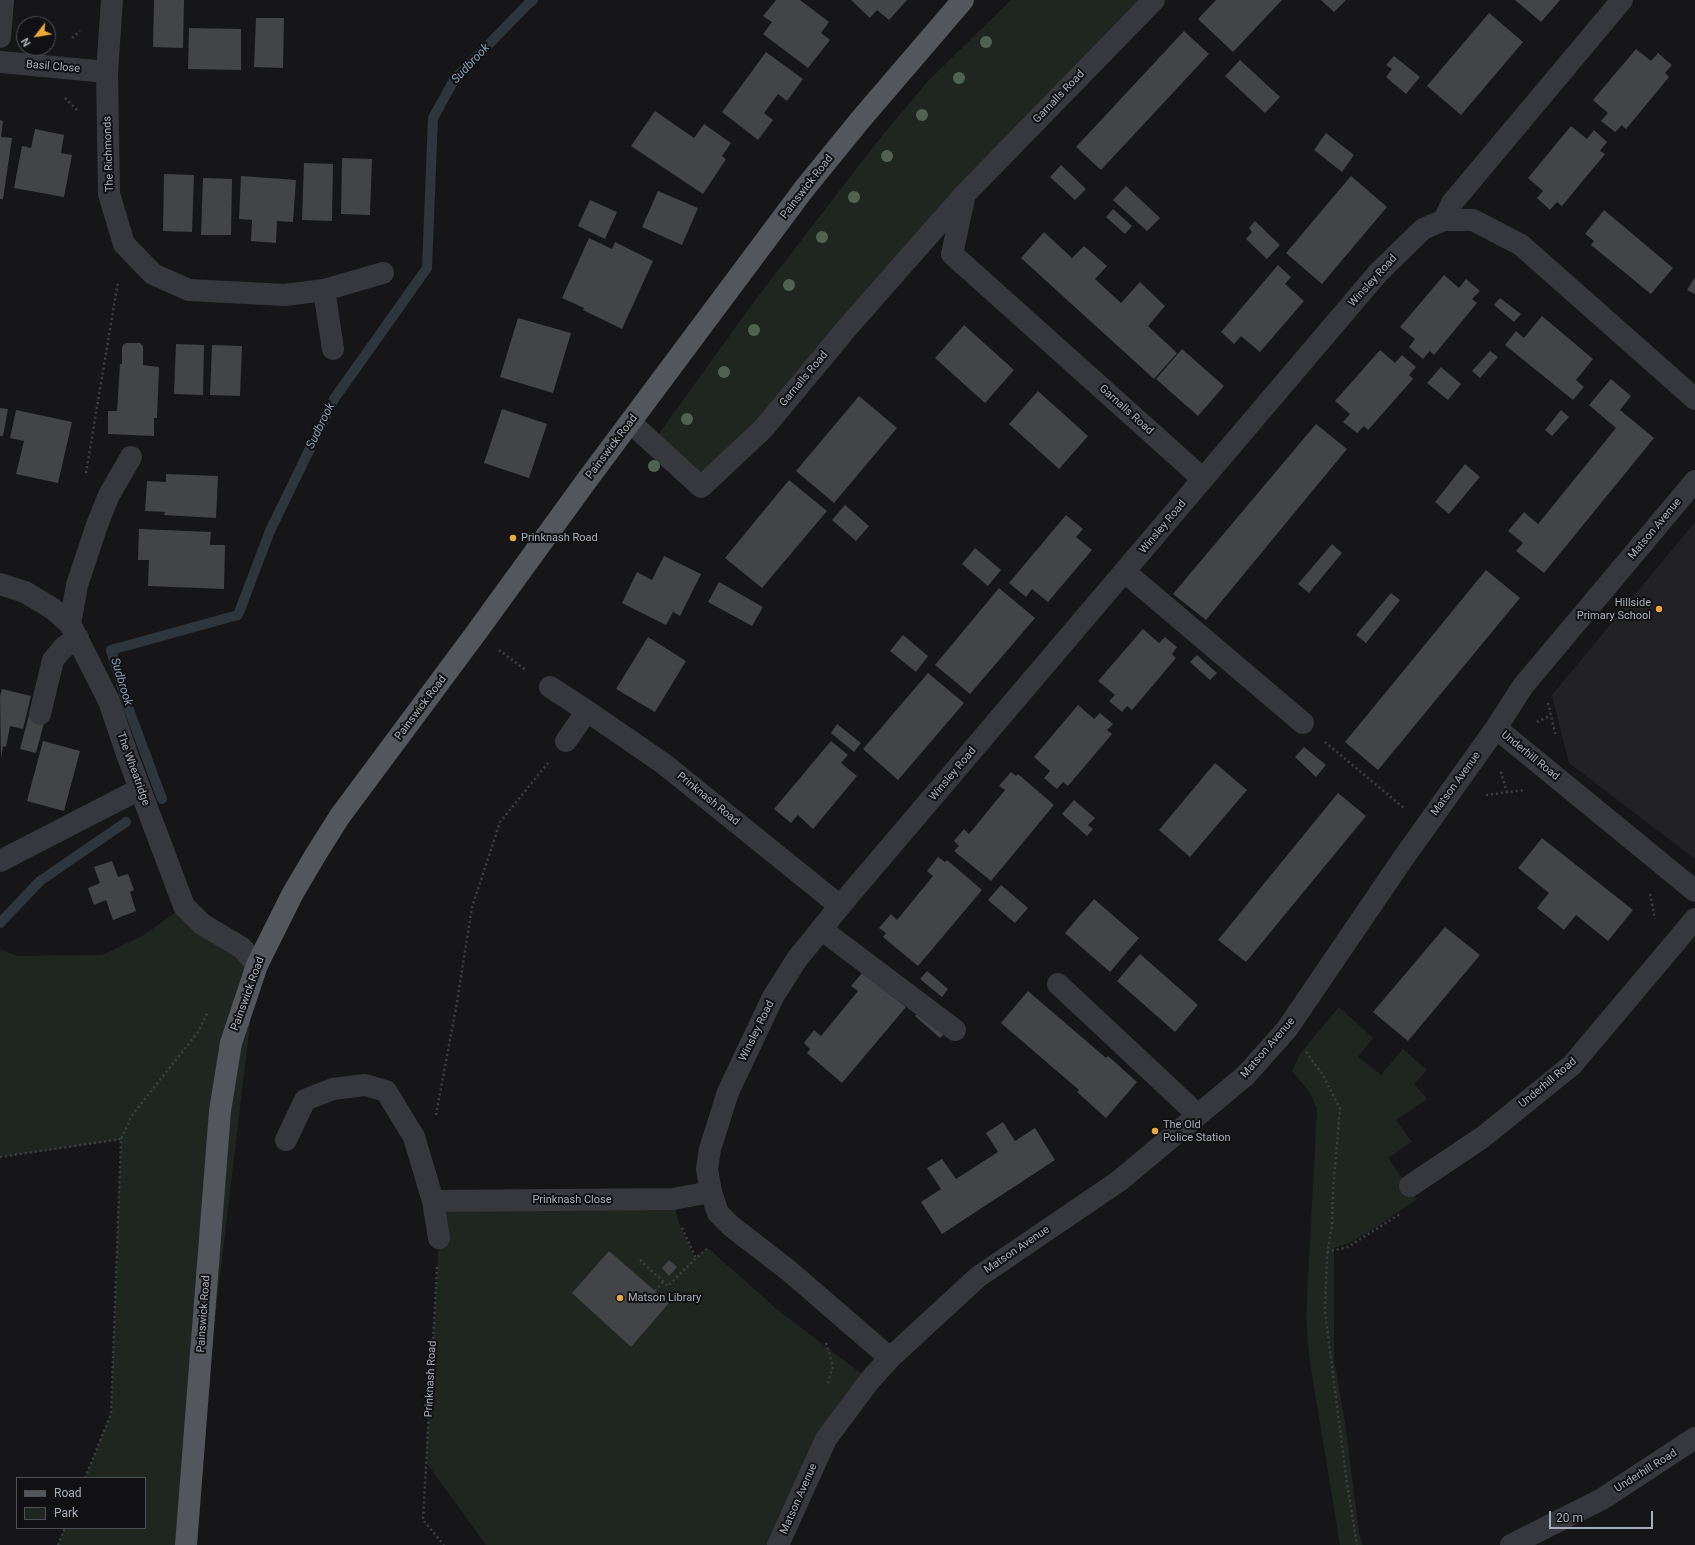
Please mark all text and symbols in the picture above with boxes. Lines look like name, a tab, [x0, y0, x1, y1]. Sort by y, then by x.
north arrow	[16, 16, 56, 56]
text: N	[19, 35, 34, 49]
water label: Sudbrook	[449, 41, 493, 87]
street label: Basil Close	[25, 58, 81, 76]
street label: Garnalls Road	[1031, 68, 1087, 126]
street label: The Richmonds	[101, 116, 117, 192]
street label: Painswick Road	[778, 152, 836, 222]
street label: Winsley Road	[1346, 252, 1400, 310]
street label: Garnalls Road	[777, 349, 831, 409]
street label: Garnalls Road	[1096, 382, 1156, 438]
water label: Sudbrook	[304, 401, 338, 451]
street label: Painswick Road	[583, 412, 641, 482]
street label: Matson Avenue	[1626, 496, 1684, 562]
street label: Winsley Road	[1137, 498, 1189, 556]
place label: Prinknash Road	[521, 531, 598, 545]
marker: Prinknash Road	[508, 533, 518, 543]
place label: Hillside Primary School	[1577, 596, 1651, 622]
marker: Hillside Primary School	[1654, 604, 1664, 614]
water label: Sudbrook	[107, 656, 135, 708]
street label: Painswick Road	[392, 673, 450, 743]
street label: Underhill Road	[1498, 729, 1562, 783]
street label: The Wheatridge	[114, 731, 152, 807]
street label: Winsley Road	[927, 745, 979, 803]
street label: Matson Avenue	[1428, 749, 1484, 819]
street label: Prinknash Road	[674, 770, 742, 828]
street label: Painswick Road	[229, 955, 267, 1033]
street label: Winsley Road	[737, 999, 777, 1063]
street label: Matson Avenue	[1238, 1015, 1298, 1081]
street label: Underhill Road	[1517, 1055, 1579, 1111]
place label: The Old Police Station	[1163, 1118, 1231, 1144]
marker: The Old Police Station	[1150, 1126, 1160, 1136]
street label: Prinknash Close	[532, 1193, 612, 1207]
street label: Matson Avenue	[982, 1223, 1052, 1277]
street label: Painswick Road	[195, 1275, 213, 1353]
place label: Matson Library	[628, 1291, 701, 1305]
marker: Matson Library	[615, 1293, 625, 1303]
street label: Prinknash Road	[422, 1340, 440, 1418]
street label: Underhill Road	[1612, 1447, 1680, 1495]
street label: Matson Avenue	[778, 1462, 820, 1536]
legend	[16, 1477, 146, 1529]
text: Road	[54, 1486, 82, 1500]
scale bar	[1551, 1503, 1655, 1529]
text: Park	[54, 1506, 78, 1520]
text: 20 m	[1556, 1511, 1583, 1525]

